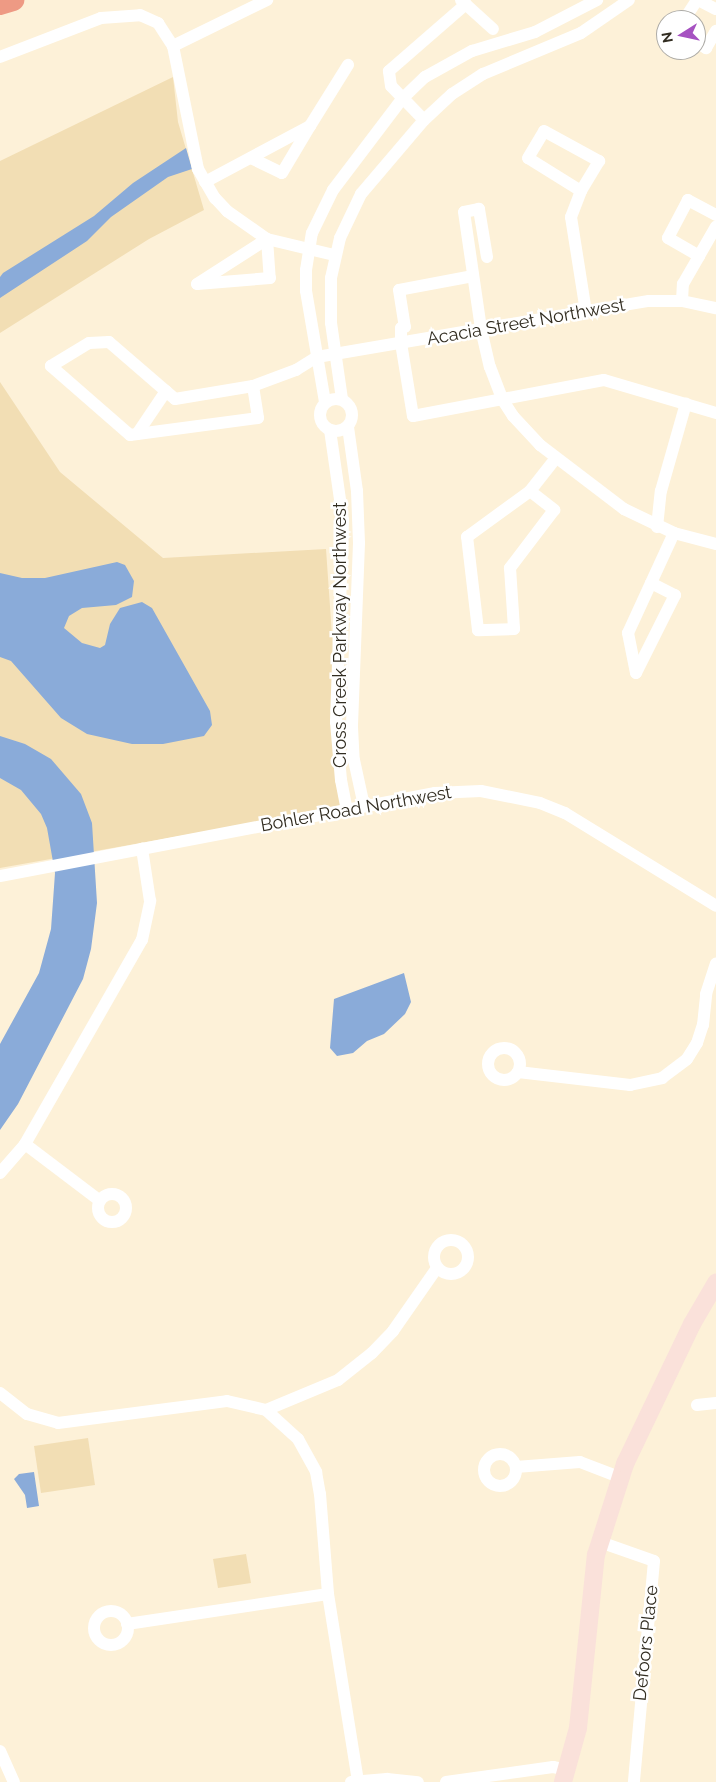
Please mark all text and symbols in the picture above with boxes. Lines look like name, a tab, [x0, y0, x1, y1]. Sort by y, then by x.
north arrow	[656, 10, 706, 60]
text: N	[658, 31, 676, 44]
street label: Acacia Street Northwest	[425, 294, 627, 350]
street label: Cross Creek Parkway Northwest	[329, 502, 351, 768]
street label: Bohler Road Northwest	[259, 782, 453, 836]
street label: Defoors Place	[629, 1584, 663, 1702]

